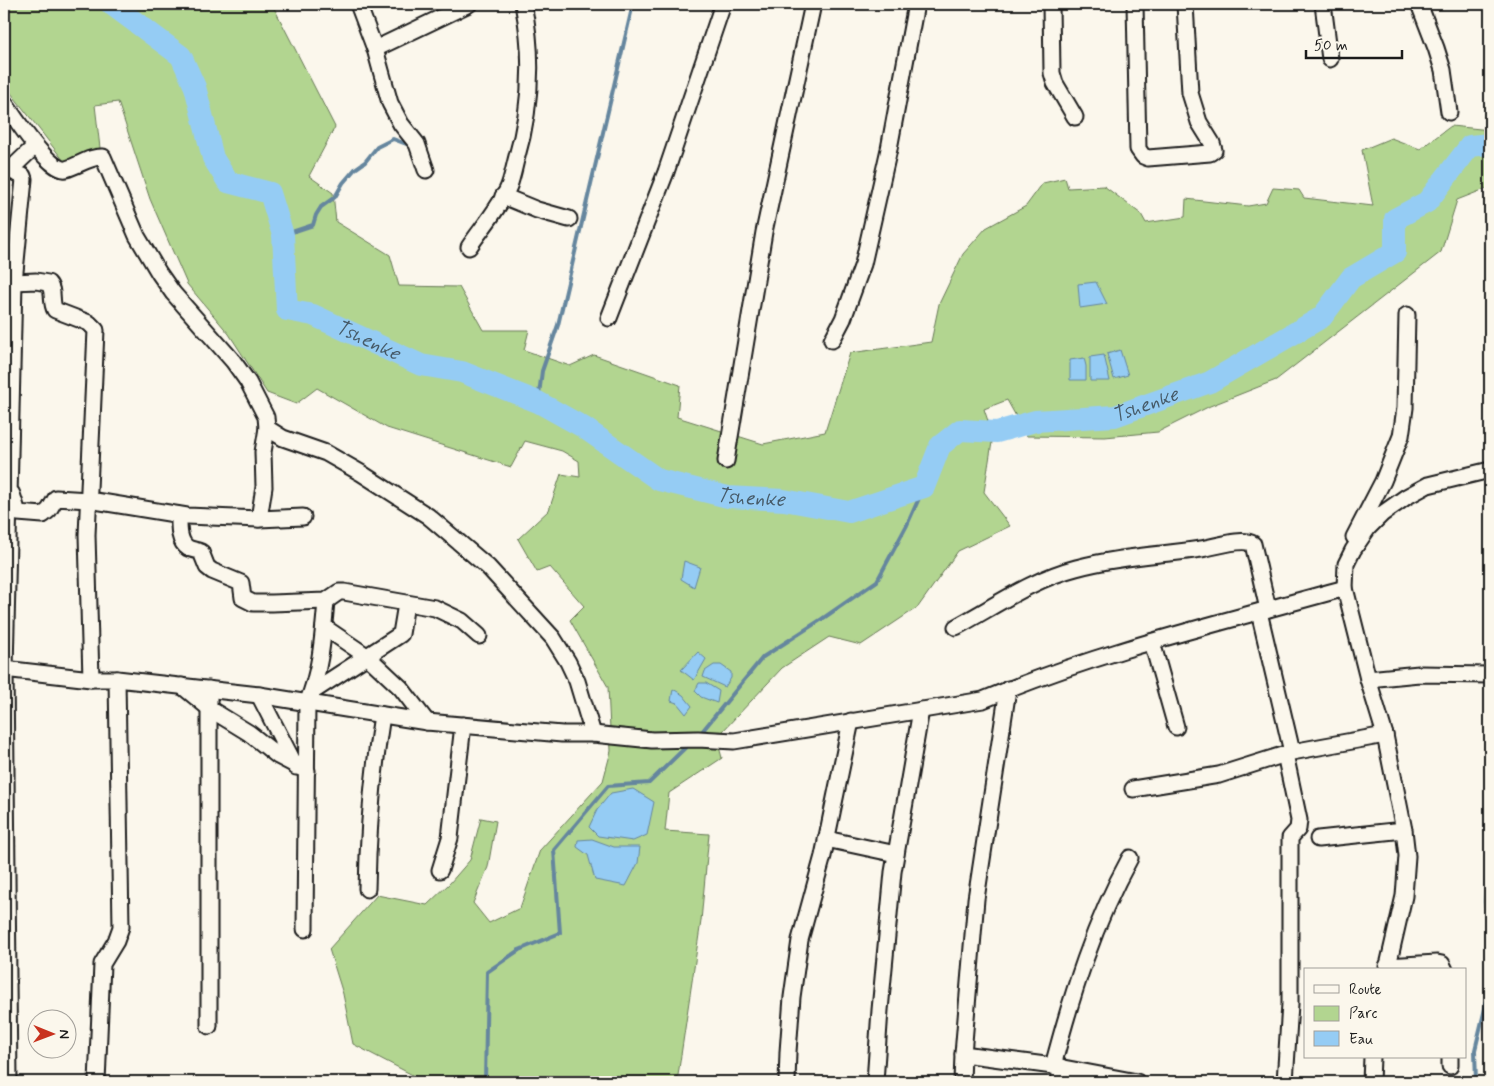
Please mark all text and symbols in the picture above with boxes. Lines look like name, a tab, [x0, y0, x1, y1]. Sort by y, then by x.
scale bar	[1306, 28, 1403, 60]
text: 50 m	[1314, 36, 1348, 56]
water label: Tshenke	[331, 314, 405, 367]
water label: Tshenke	[1108, 381, 1183, 429]
water label: Tshenke	[714, 481, 787, 514]
legend	[1304, 968, 1466, 1058]
text: Route	[1349, 980, 1382, 1000]
text: Parc	[1349, 1004, 1377, 1024]
north arrow	[28, 1008, 78, 1058]
text: N	[55, 1029, 73, 1039]
text: Eau	[1349, 1030, 1373, 1050]

